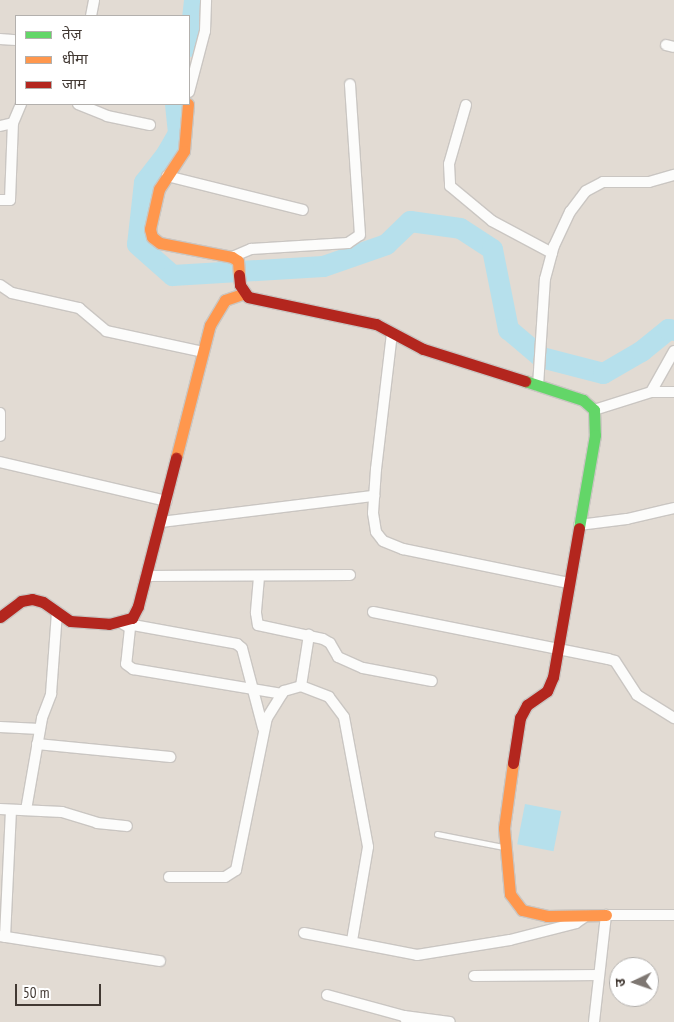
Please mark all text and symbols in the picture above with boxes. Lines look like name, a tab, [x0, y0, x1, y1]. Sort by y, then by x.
legend	[15, 15, 190, 105]
text: तेज़	[62, 24, 82, 43]
text: धीमा	[62, 49, 88, 68]
text: जाम	[62, 74, 86, 93]
north arrow	[609, 957, 659, 1007]
scale bar	[18, 974, 104, 1006]
text: उ	[611, 978, 629, 987]
text: 50 m	[23, 983, 49, 1002]

